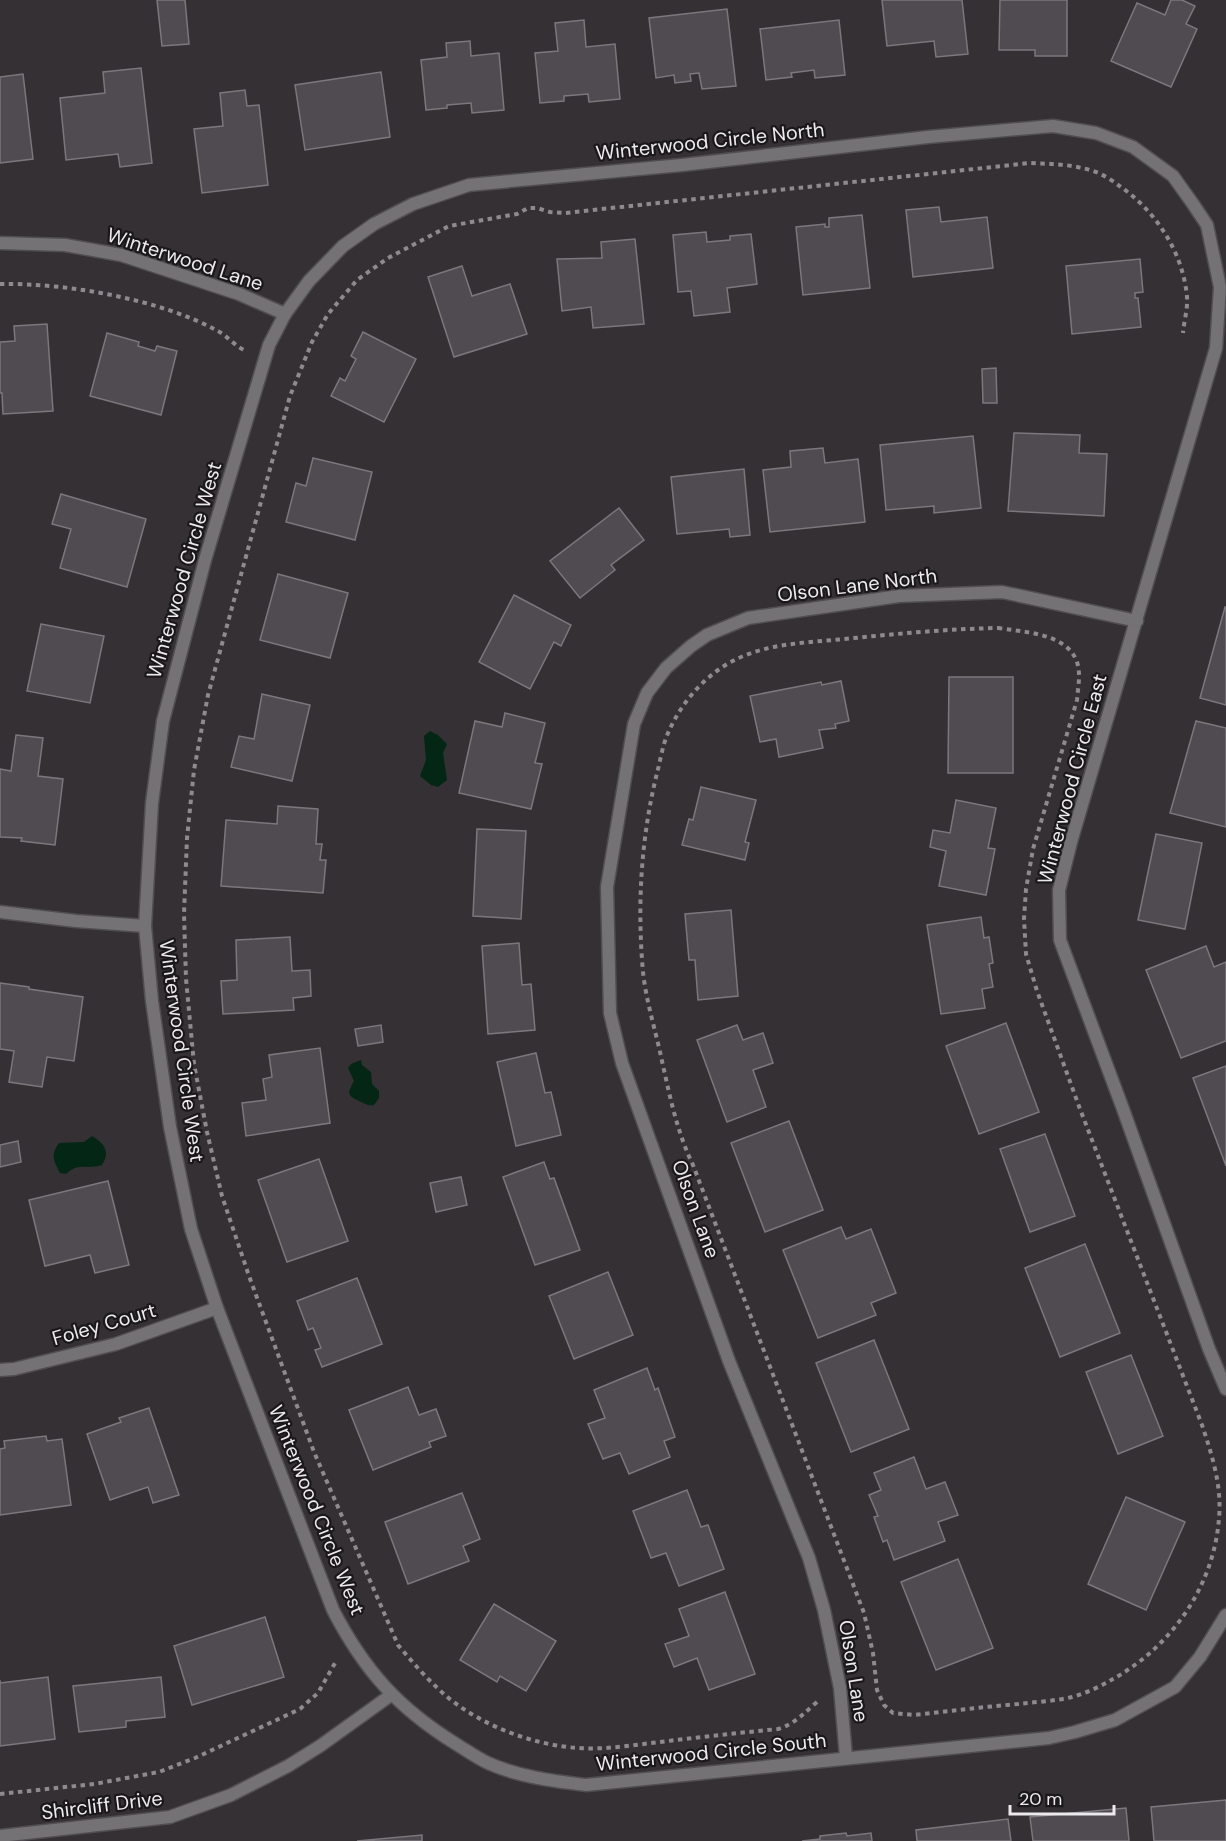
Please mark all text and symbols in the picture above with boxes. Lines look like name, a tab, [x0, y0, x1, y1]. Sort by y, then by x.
street label: Winterwood Circle North	[594, 116, 826, 166]
street label: Winterwood Lane	[104, 221, 266, 297]
street label: Winterwood Circle West	[141, 458, 227, 681]
street label: Olson Lane North	[776, 562, 938, 608]
street label: Winterwood Circle East	[1031, 671, 1113, 887]
street label: Winterwood Circle West	[154, 938, 211, 1164]
street label: Olson Lane	[666, 1156, 726, 1262]
street label: Foley Court	[49, 1297, 159, 1351]
street label: Winterwood Circle West	[263, 1401, 371, 1619]
street label: Olson Lane	[833, 1618, 875, 1724]
street label: Winterwood Circle South	[595, 1727, 827, 1777]
scale bar	[1010, 1778, 1114, 1816]
street label: Shircliff Drive	[40, 1785, 164, 1825]
text: 20 m	[1019, 1787, 1062, 1811]

